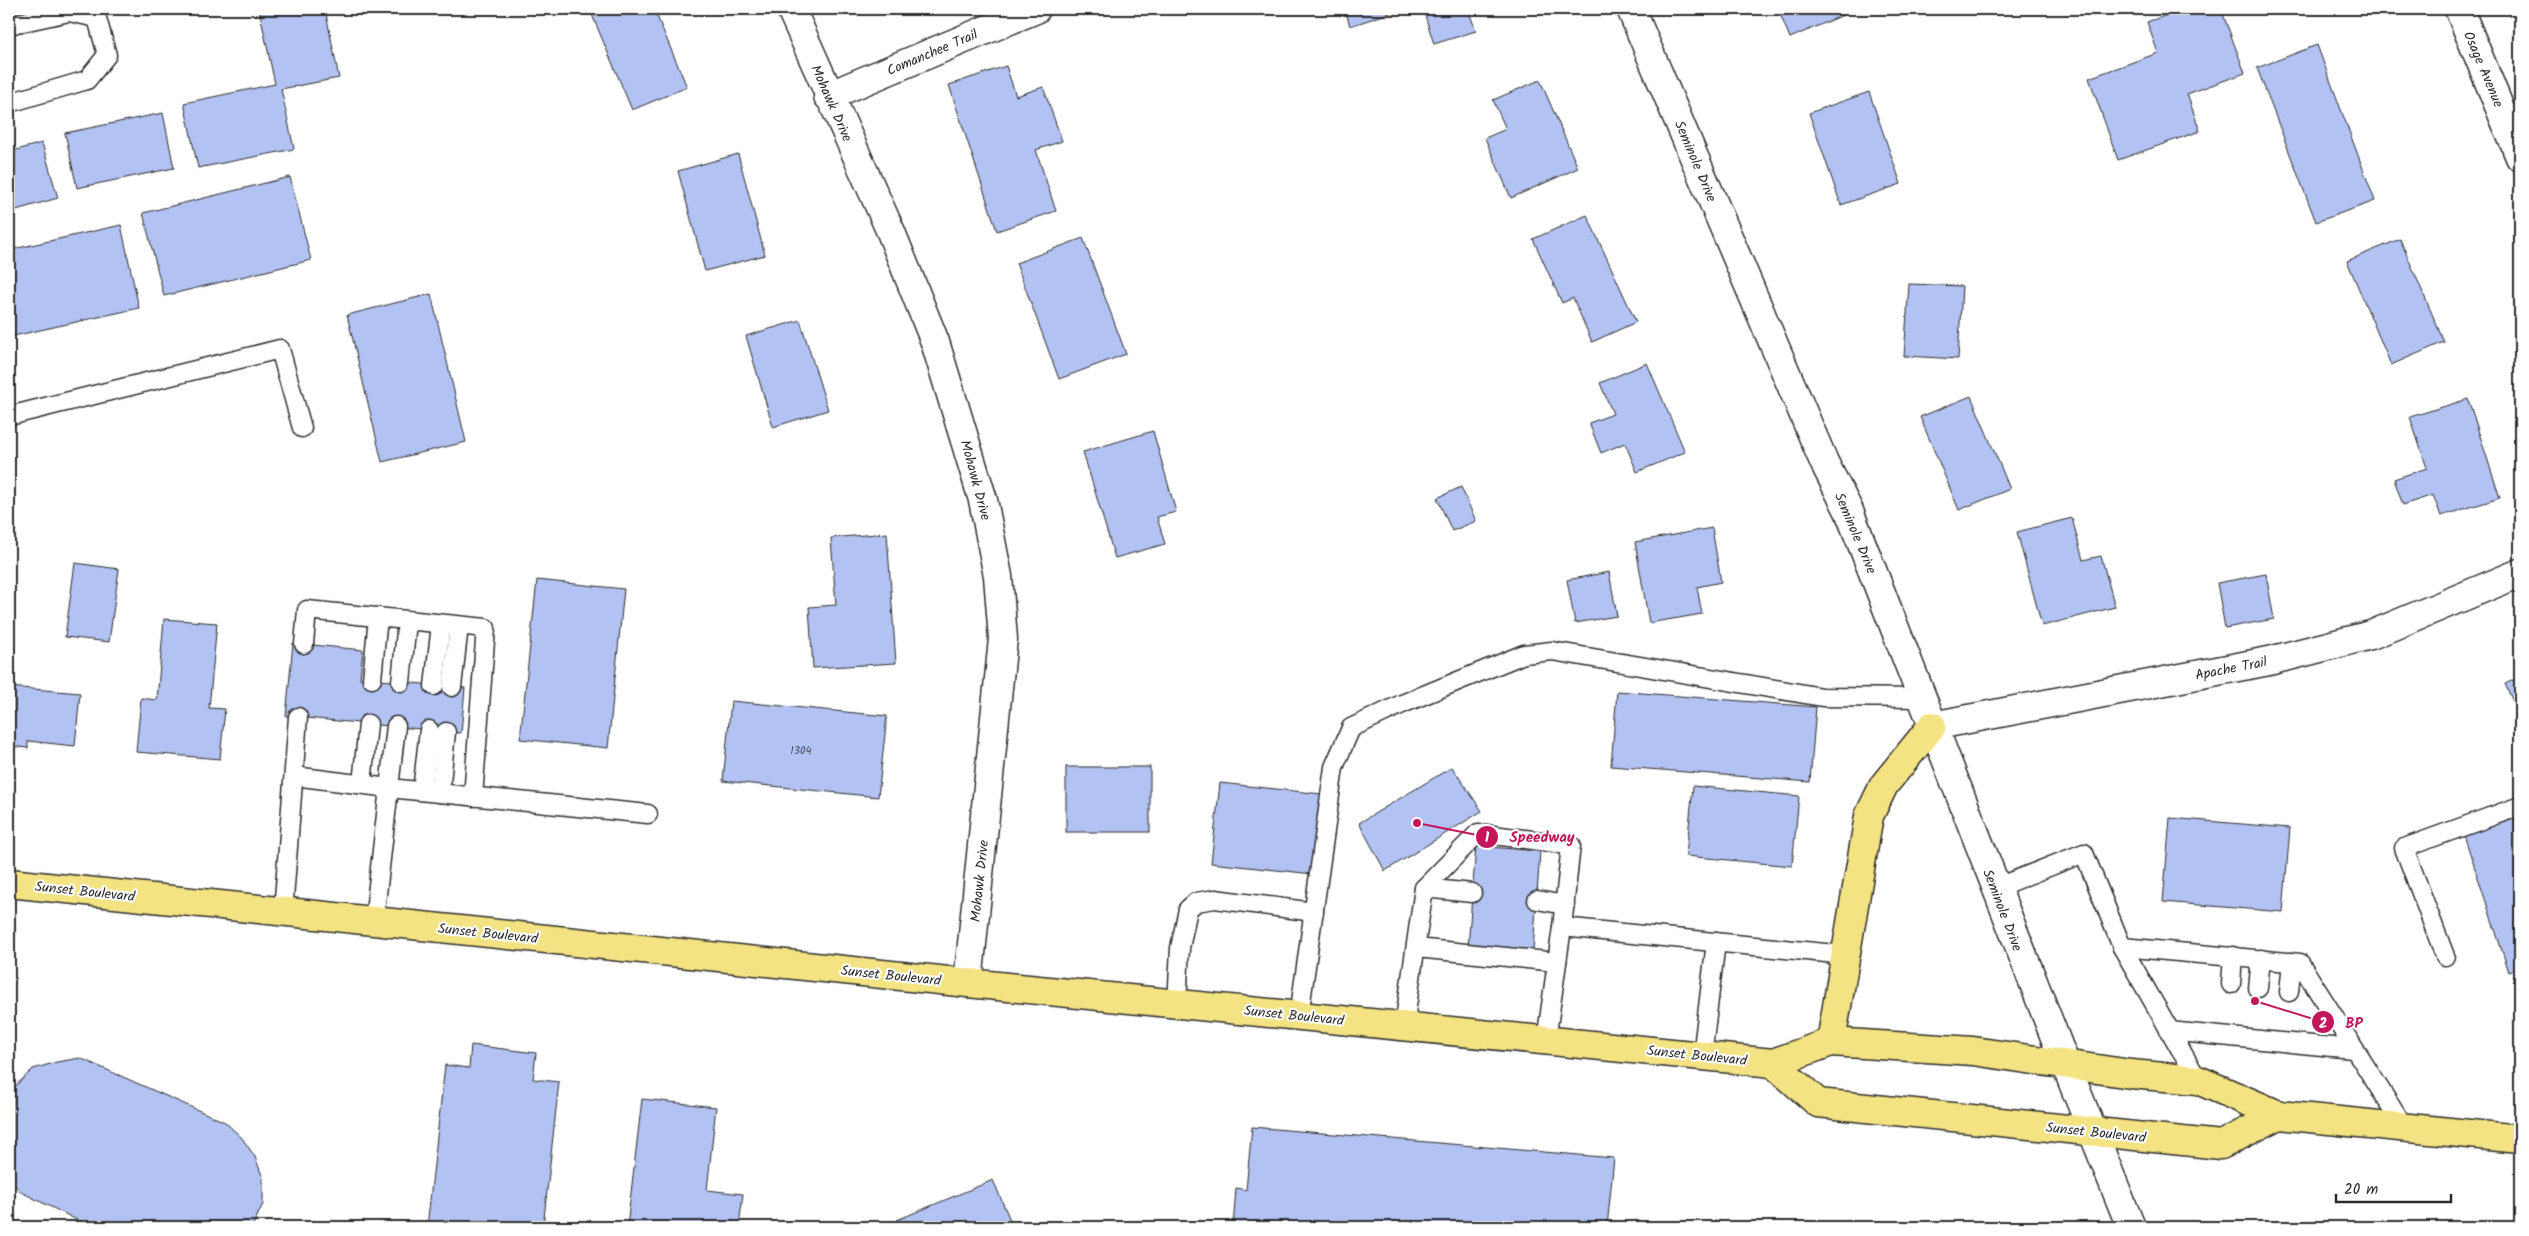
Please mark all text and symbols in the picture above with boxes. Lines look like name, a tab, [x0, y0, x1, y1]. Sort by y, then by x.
street label: Comanchee Trail	[883, 24, 982, 82]
street label: Osage Avenue	[2457, 28, 2509, 112]
street label: Mohawk Drive	[804, 61, 858, 146]
street label: Seminole Drive	[1668, 117, 1722, 206]
street label: Mohawk Drive	[954, 438, 996, 524]
street label: Seminole Drive	[1828, 489, 1882, 578]
street label: Apache Trail	[2193, 651, 2270, 687]
house number: 1304	[790, 742, 812, 760]
callout: Speedway	[1475, 822, 1585, 852]
text: 1	[1485, 826, 1490, 850]
text: Speedway	[1509, 826, 1575, 850]
street label: Mohawk Drive	[965, 838, 995, 923]
street label: Seminole Drive	[1976, 866, 2028, 955]
street label: Sunset Boulevard	[34, 876, 137, 908]
street label: Sunset Boulevard	[437, 918, 540, 950]
street label: Sunset Boulevard	[840, 960, 943, 992]
street label: Sunset Boulevard	[1243, 1000, 1346, 1032]
callout: BP	[2310, 1007, 2373, 1037]
text: 2	[2319, 1012, 2328, 1036]
text: BP	[2345, 1012, 2364, 1036]
street label: Sunset Boulevard	[1646, 1040, 1749, 1072]
street label: Sunset Boulevard	[2045, 1117, 2148, 1149]
scale bar	[2336, 1171, 2452, 1203]
text: 20 m	[2344, 1178, 2378, 1202]

